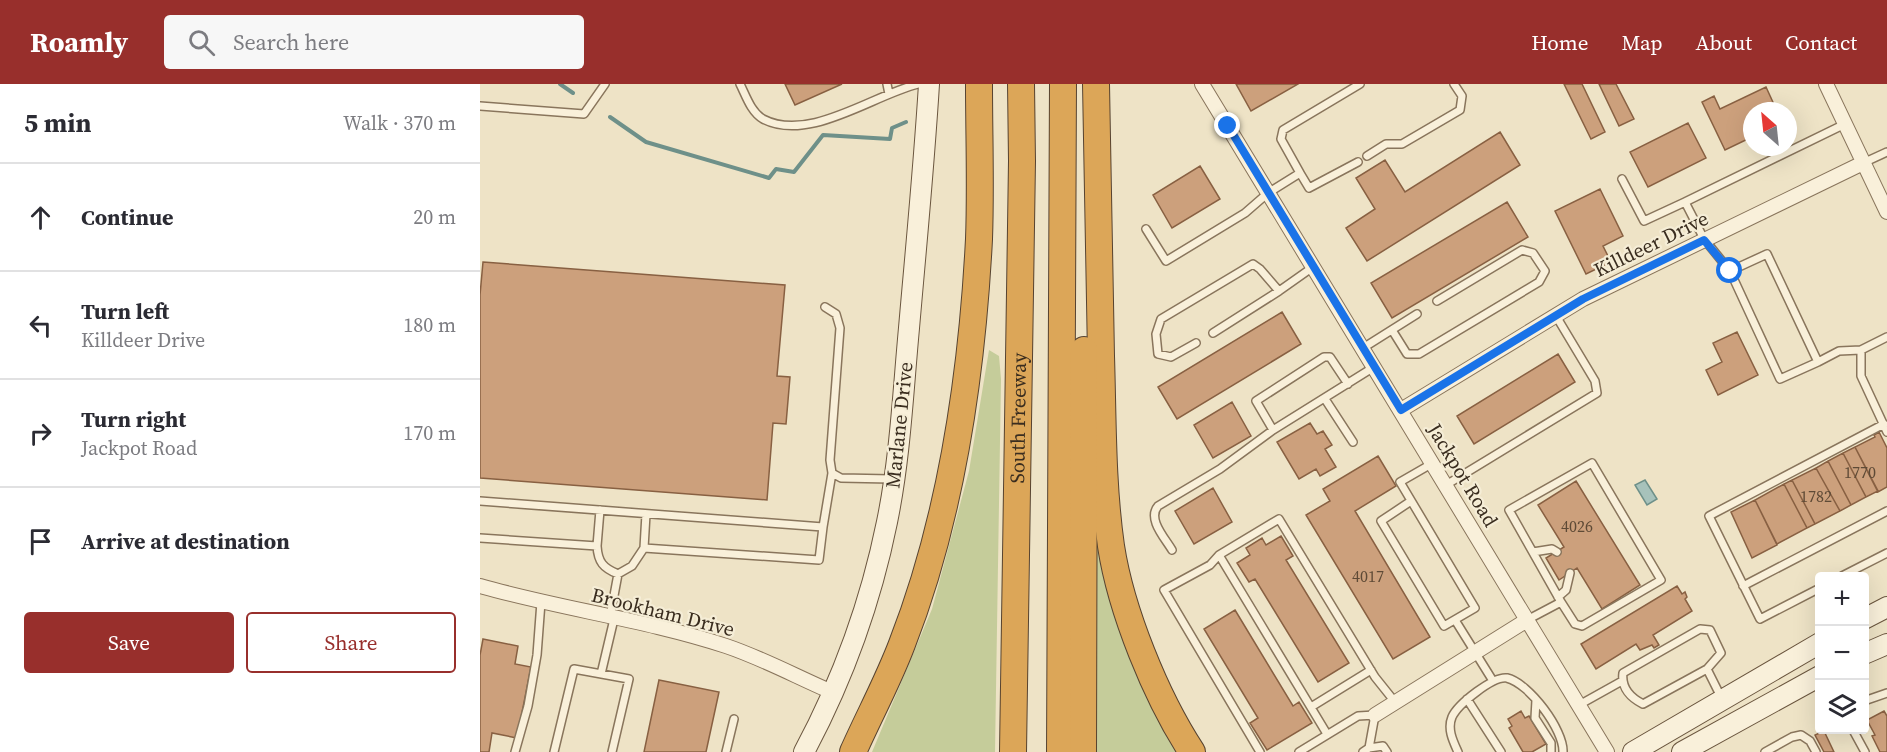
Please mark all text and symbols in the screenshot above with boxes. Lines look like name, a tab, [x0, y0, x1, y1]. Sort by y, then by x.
search box	[164, 15, 584, 69]
text: Roamly	[30, 23, 128, 61]
icon: search	[185, 26, 218, 59]
text: Search here	[233, 27, 349, 57]
text: Home	[1531, 28, 1589, 57]
text: Map	[1622, 28, 1663, 57]
text: About	[1696, 28, 1752, 57]
text: Contact	[1785, 28, 1857, 57]
north arrow	[1743, 102, 1797, 156]
text: 5 min	[24, 105, 91, 141]
text: Walk · 370 m	[343, 109, 456, 137]
route end	[1214, 112, 1240, 138]
icon: ahead	[24, 201, 57, 234]
text: Continue	[81, 202, 174, 232]
text: 20 m	[413, 203, 456, 231]
street label: Killdeer Drive	[1589, 204, 1713, 284]
route start	[1716, 257, 1742, 283]
text: Turn left	[81, 296, 169, 326]
icon: left	[24, 309, 57, 342]
text: 180 m	[403, 311, 456, 339]
text: Killdeer Drive	[81, 326, 205, 354]
street label: South Freeway	[1003, 352, 1033, 484]
street label: Marlane Drive	[878, 360, 920, 490]
text: Turn right	[81, 404, 186, 434]
icon: right	[24, 417, 57, 450]
street label: Jackpot Road	[1421, 417, 1505, 533]
text: 170 m	[403, 419, 456, 447]
text: Jackpot Road	[81, 434, 197, 462]
house number: 1770	[1844, 461, 1876, 483]
house number: 1782	[1800, 485, 1832, 507]
house number: 4026	[1561, 515, 1593, 537]
icon: arrive	[24, 525, 57, 558]
text: Arrive at destination	[81, 526, 290, 556]
house number: 4017	[1352, 565, 1384, 587]
map controls	[1815, 572, 1869, 734]
button: +	[1815, 572, 1869, 626]
street label: Brookham Drive	[589, 581, 737, 643]
button: Save	[24, 612, 234, 673]
button: Share	[246, 612, 456, 673]
button: −	[1815, 626, 1869, 680]
button: layers	[1815, 680, 1869, 734]

